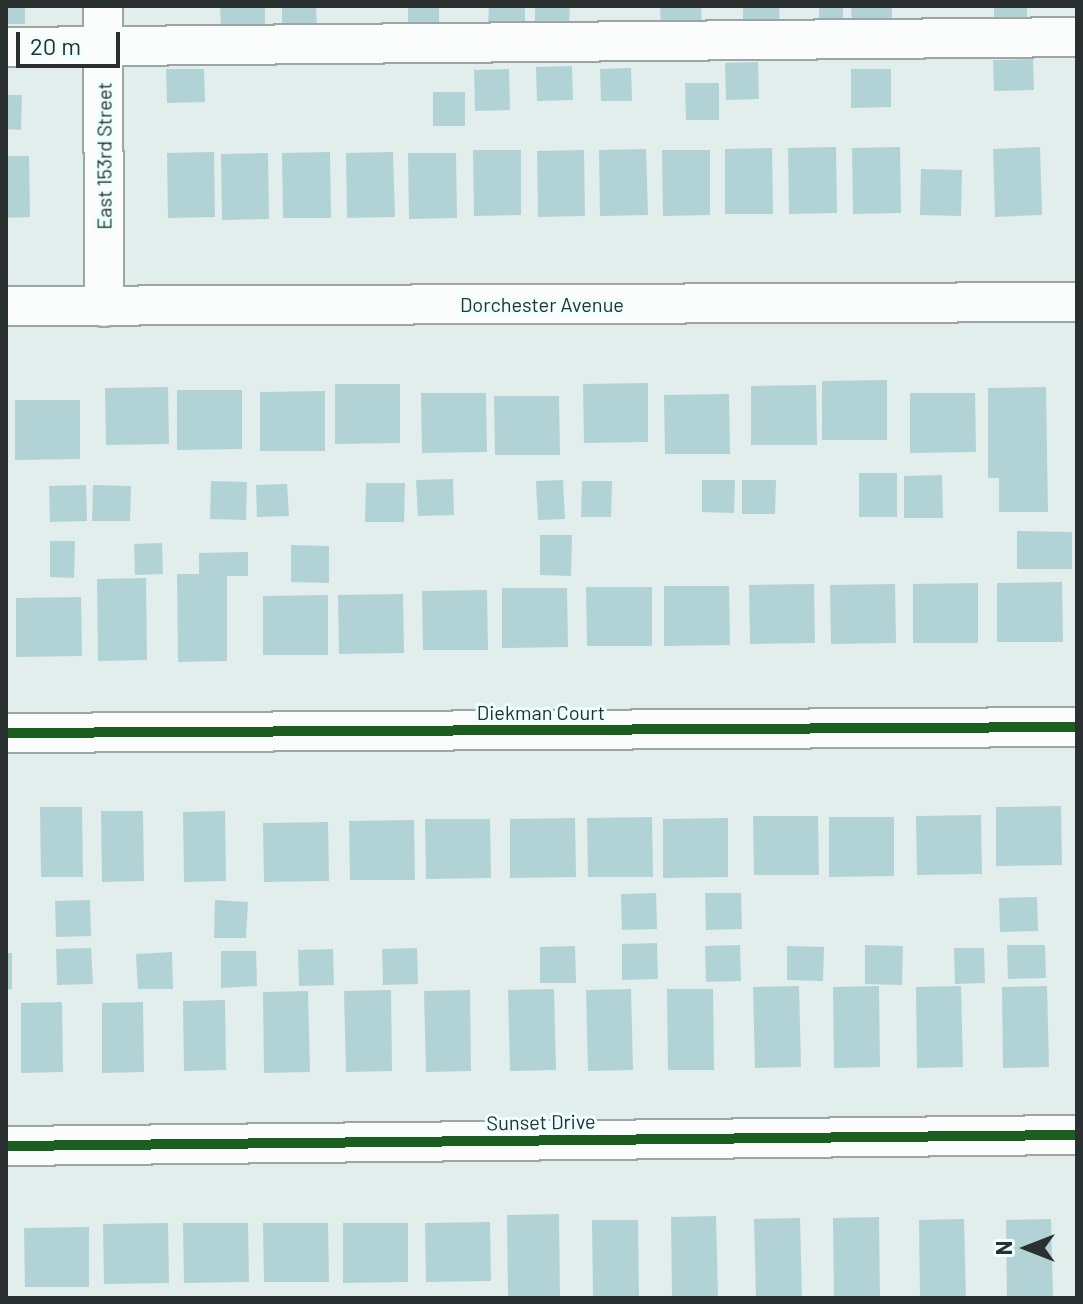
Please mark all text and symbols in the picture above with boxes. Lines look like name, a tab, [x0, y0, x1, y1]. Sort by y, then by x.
scale bar	[20, 16, 124, 66]
text: 20 m	[30, 31, 81, 60]
street label: East 153rd Street	[92, 82, 116, 230]
street label: Dorchester Avenue	[460, 292, 624, 316]
street label: Diekman Court	[477, 700, 605, 724]
street label: Sunset Drive	[486, 1109, 596, 1135]
north arrow	[987, 1208, 1067, 1288]
text: N	[990, 1241, 1016, 1255]

